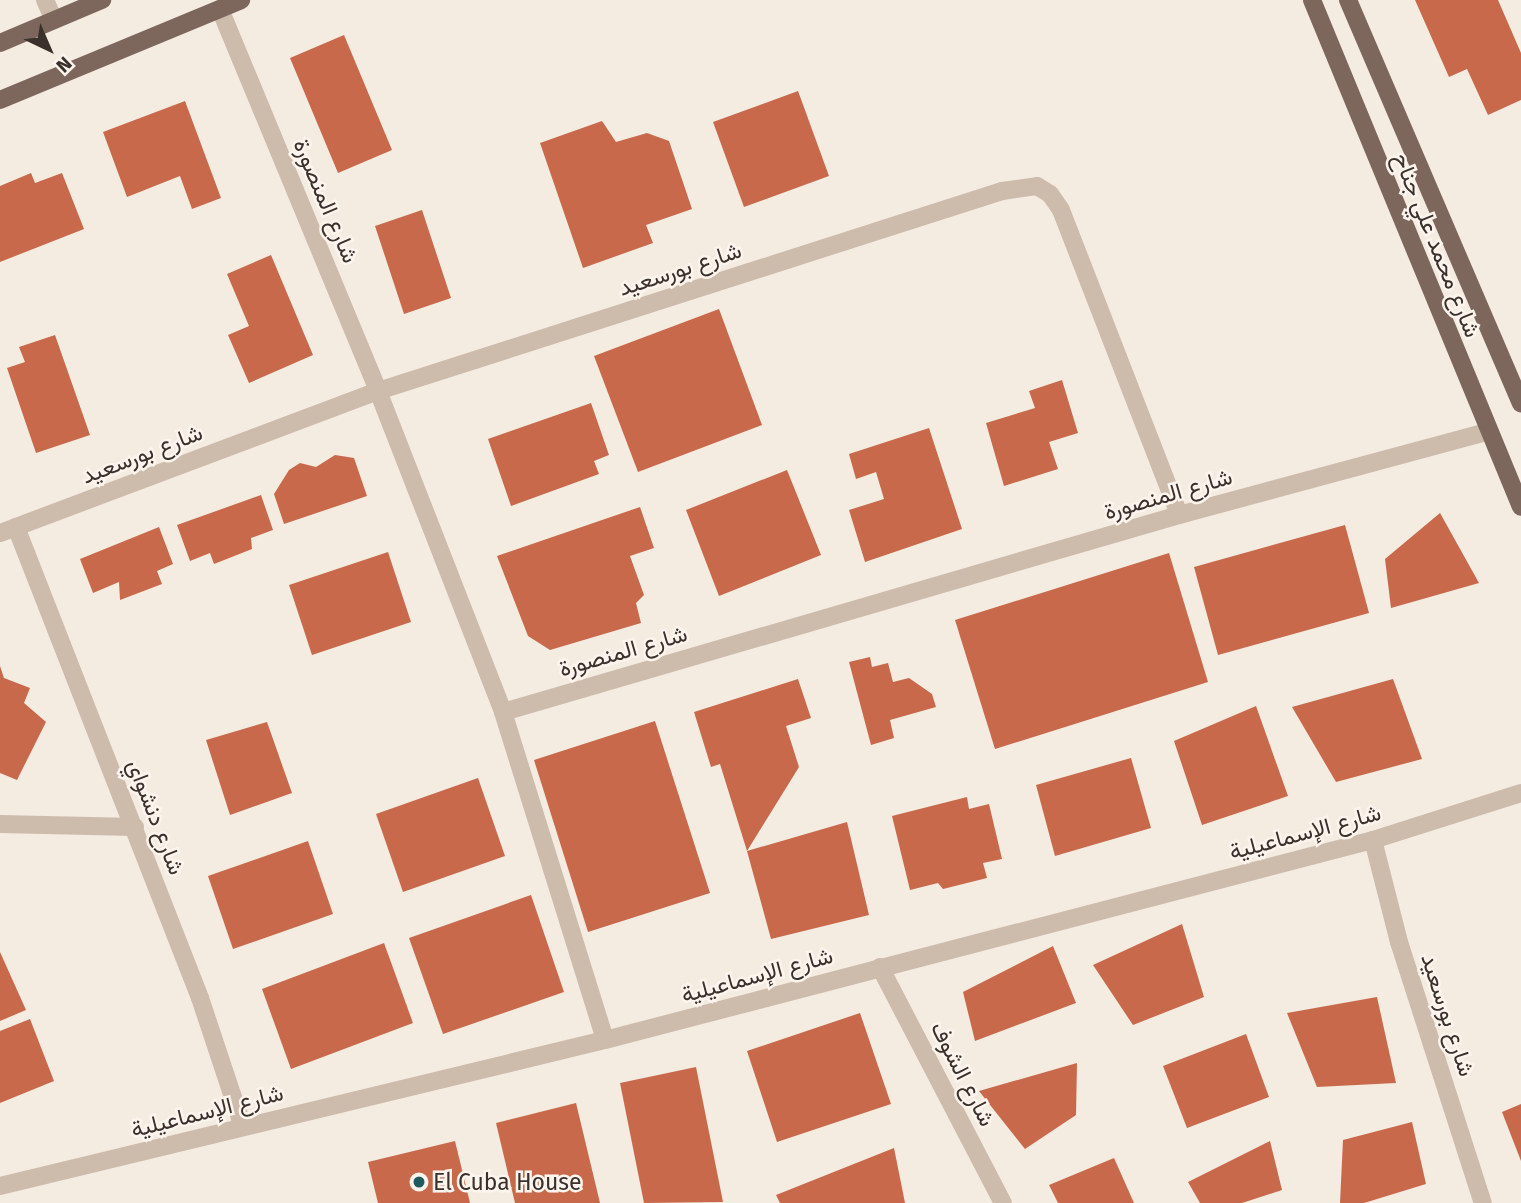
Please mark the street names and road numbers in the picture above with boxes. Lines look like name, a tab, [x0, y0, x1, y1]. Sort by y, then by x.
street label: شارع المنصورة	[288, 135, 364, 267]
street label: شارع محمد علي جناح	[1387, 149, 1487, 341]
street label: شارع بورسعيد	[615, 236, 745, 302]
street label: شارع بورسعيد	[78, 418, 206, 490]
street label: شارع المنصورة	[1101, 463, 1235, 525]
street label: شارع المنصورة	[556, 620, 690, 682]
street label: شارع دنشواي	[121, 756, 191, 878]
street label: شارع الإسماعيلية	[1226, 798, 1384, 866]
street label: شارع الإسماعيلية	[678, 941, 836, 1009]
street label: شارع بورسعيد	[1415, 950, 1481, 1080]
street label: شارع الشوف	[925, 1017, 1001, 1131]
street label: شارع الإسماعيلية	[128, 1079, 286, 1143]

